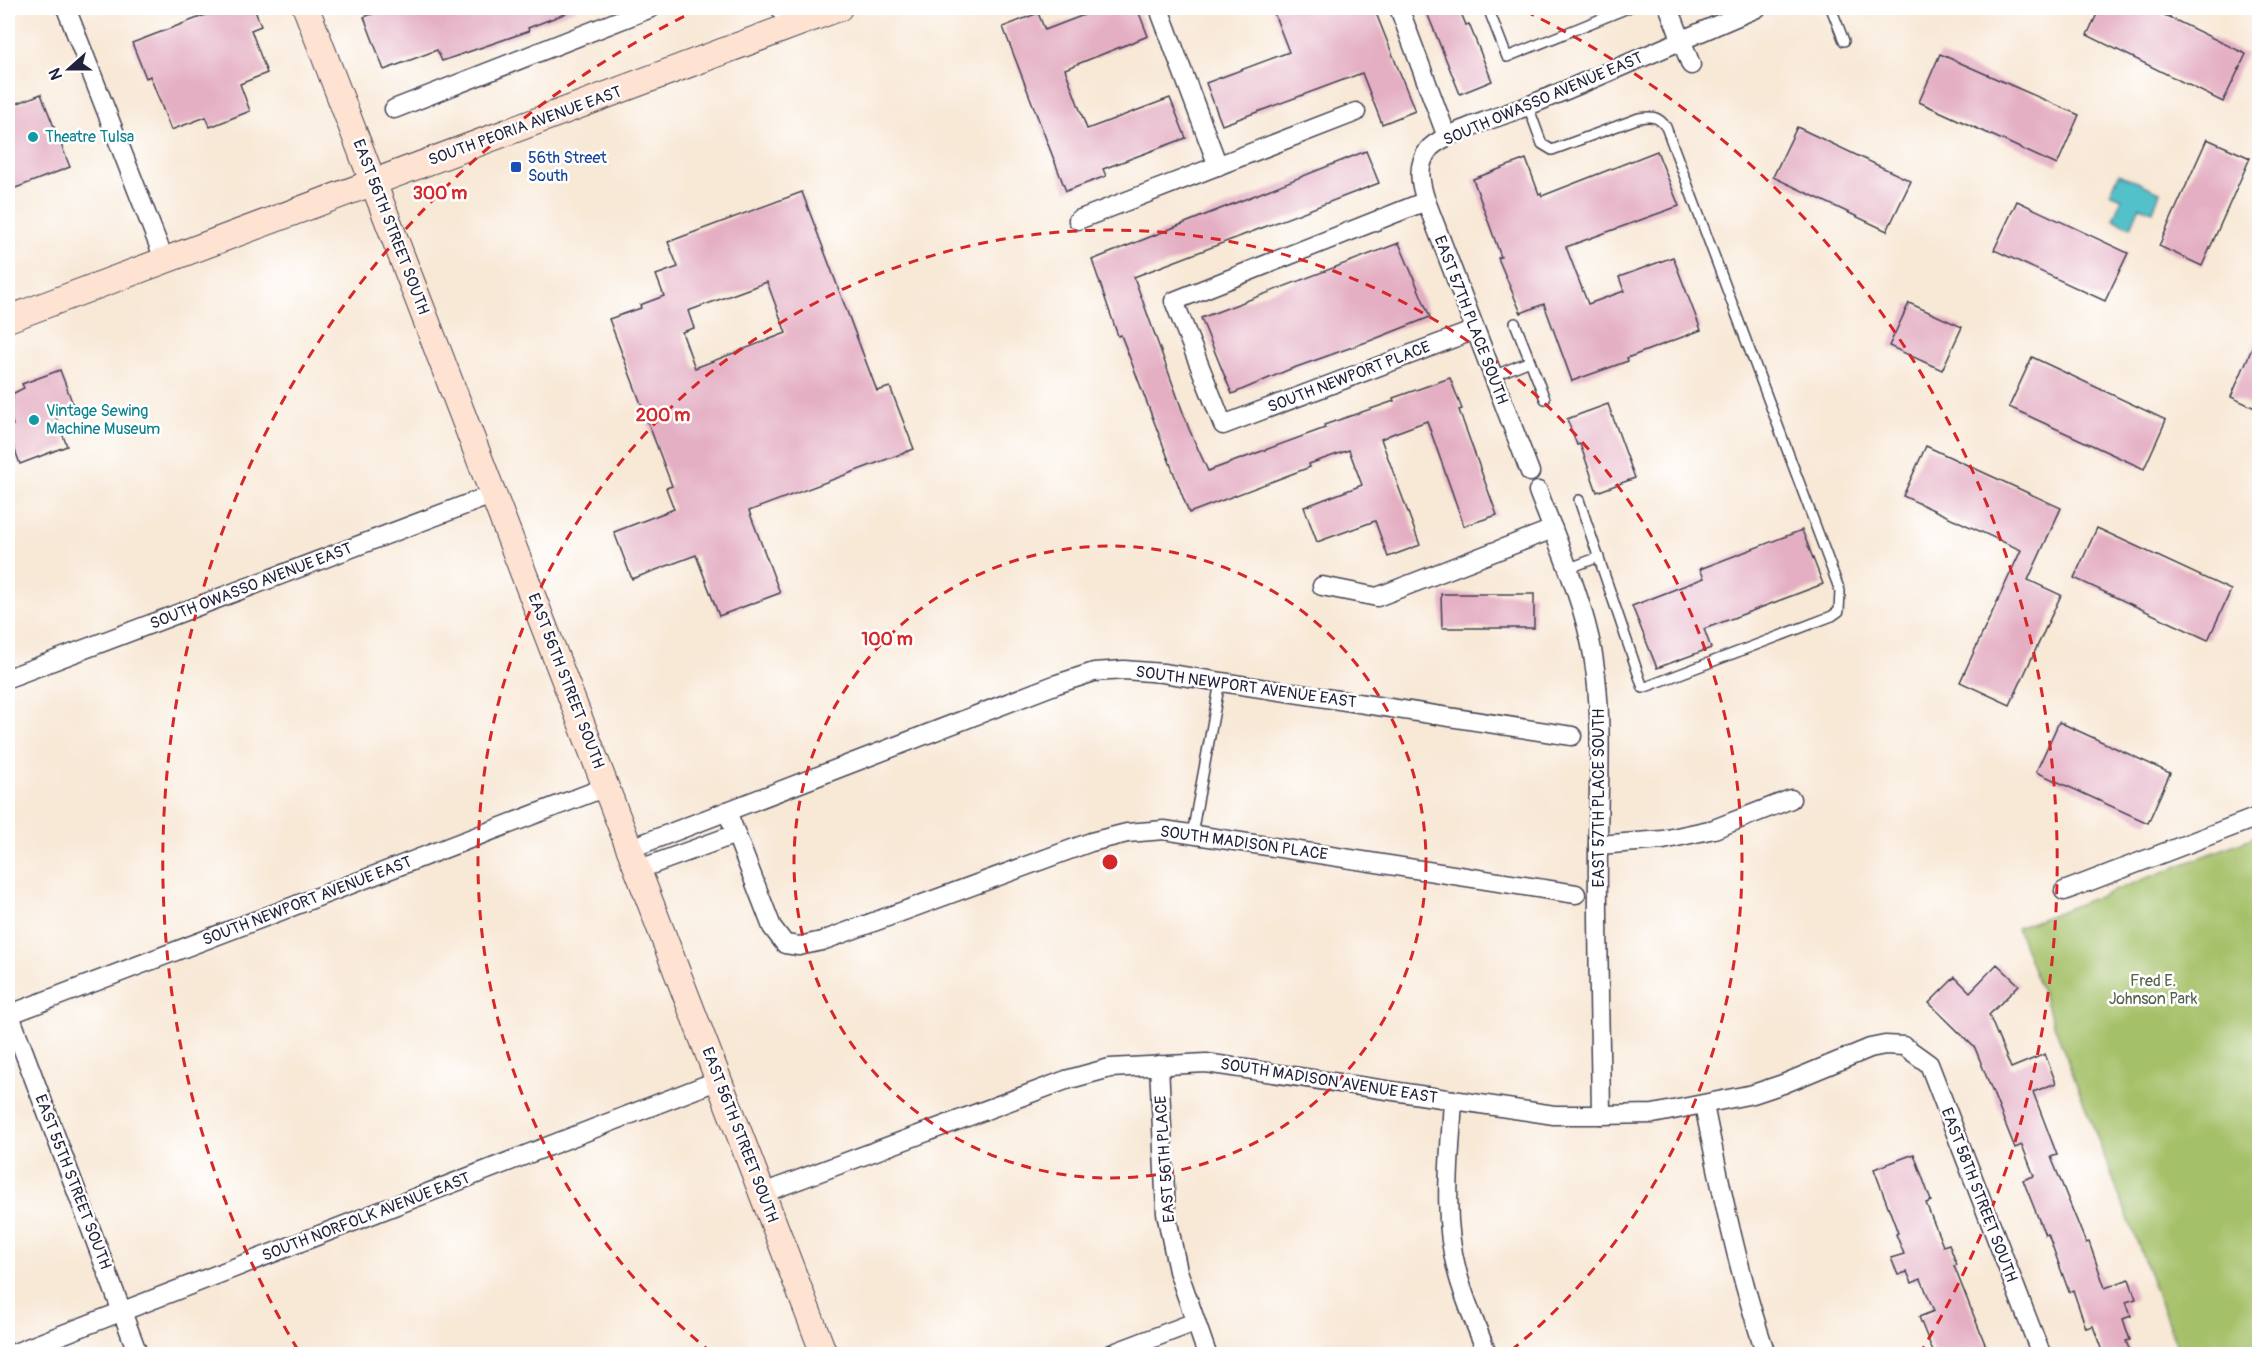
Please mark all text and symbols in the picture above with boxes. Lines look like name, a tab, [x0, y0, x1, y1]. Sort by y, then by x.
north arrow	[39, 39, 99, 99]
street label: SOUTH OWASSO AVENUE EAST	[1440, 48, 1646, 150]
text: N	[45, 65, 67, 83]
street label: SOUTH PEORIA AVENUE EAST	[426, 82, 624, 170]
place label: Theatre Tulsa	[45, 127, 134, 147]
marker: Theatre Tulsa	[26, 130, 40, 144]
street label: EAST 56TH STREET SOUTH	[348, 136, 434, 318]
place label: 56th Street South	[528, 148, 607, 186]
marker: 56th Street South	[509, 160, 523, 174]
text: 300 m	[413, 182, 467, 205]
street label: EAST 57TH PLACE SOUTH	[1430, 233, 1512, 407]
street label: SOUTH NEWPORT PLACE	[1265, 337, 1433, 417]
place label: Vintage Sewing Machine Museum	[46, 401, 160, 439]
text: 200 m	[636, 404, 690, 427]
marker: Vintage Sewing Machine Museum	[27, 413, 41, 427]
street label: SOUTH OWASSO AVENUE EAST	[147, 538, 355, 634]
street label: EAST 56TH STREET SOUTH	[523, 590, 609, 772]
text: 100 m	[861, 628, 913, 651]
street label: SOUTH NEWPORT AVENUE EAST	[1134, 662, 1358, 712]
street label: EAST 57TH PLACE SOUTH	[1589, 709, 1609, 888]
street label: SOUTH MADISON PLACE	[1159, 821, 1329, 865]
street label: SOUTH NEWPORT AVENUE EAST	[200, 852, 415, 950]
centre of rings	[1100, 852, 1120, 872]
park label: Fred E. Johnson Park	[2109, 971, 2198, 1009]
street label: EAST 56TH STREET SOUTH	[697, 1044, 783, 1226]
street label: SOUTH MADISON AVENUE EAST	[1219, 1054, 1439, 1108]
street label: EAST 55TH STREET SOUTH	[30, 1092, 116, 1272]
street label: EAST 56TH PLACE	[1151, 1095, 1179, 1223]
street label: EAST 58TH STREET SOUTH	[1936, 1105, 2022, 1285]
street label: SOUTH NORFOLK AVENUE EAST	[259, 1168, 473, 1266]

